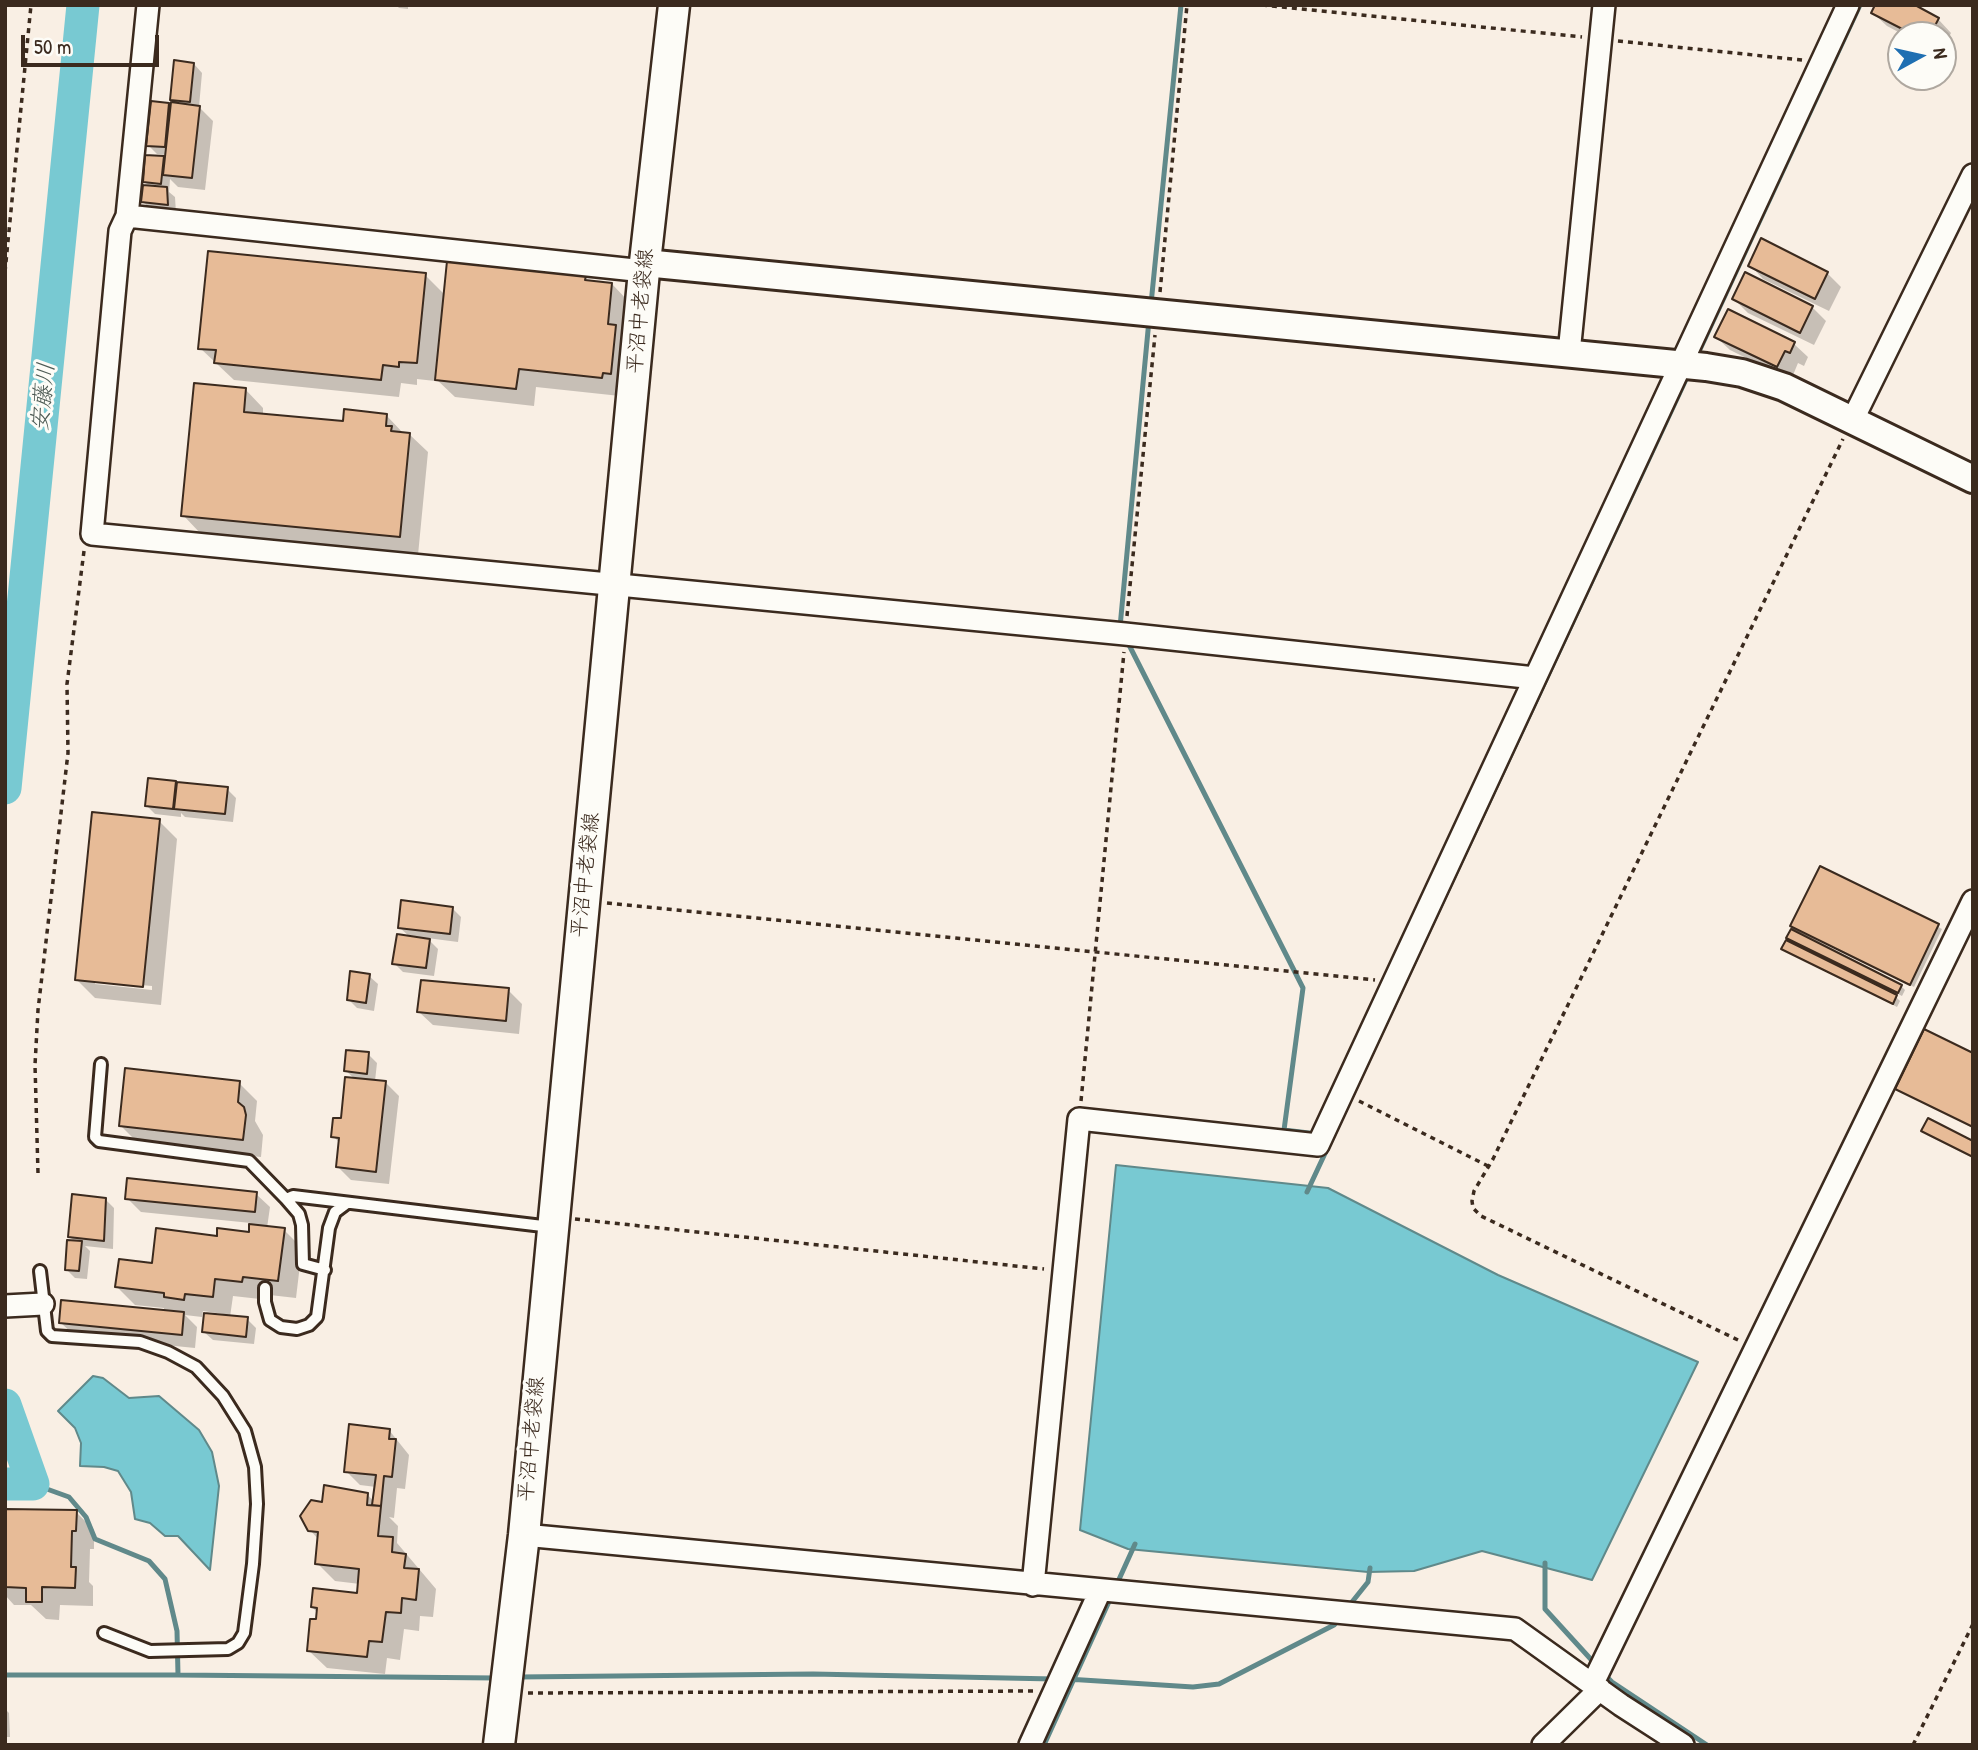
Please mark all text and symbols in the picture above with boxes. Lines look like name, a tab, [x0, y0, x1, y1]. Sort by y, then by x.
scale bar	[24, 21, 163, 65]
north arrow	[1887, 21, 1957, 91]
text: 50 m	[34, 32, 71, 61]
text: N	[1927, 47, 1954, 60]
street label: 平沼中老袋線	[623, 247, 659, 375]
water label: 安藤川	[27, 361, 61, 433]
street label: 平沼中老袋線	[567, 811, 605, 939]
street label: 平沼中老袋線	[514, 1375, 550, 1503]

